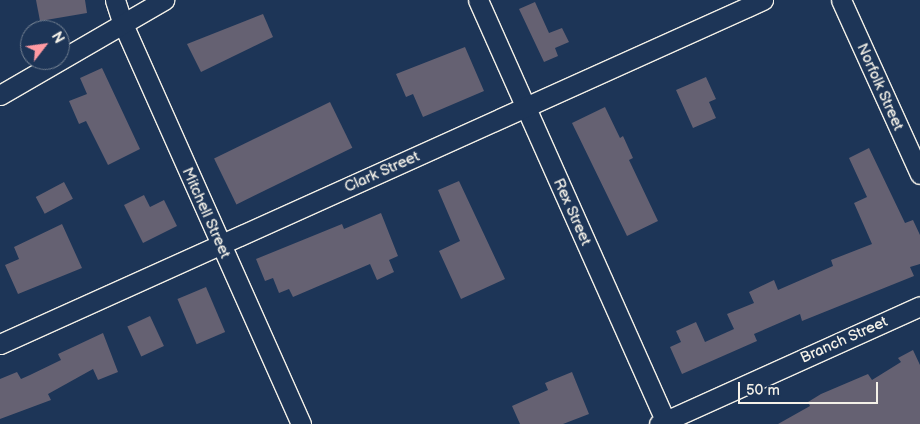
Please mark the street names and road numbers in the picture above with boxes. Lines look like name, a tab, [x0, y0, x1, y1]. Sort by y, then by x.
street label: Norfolk Street	[853, 41, 907, 133]
street label: Clark Street	[342, 147, 422, 197]
street label: Mitchell Street	[178, 165, 234, 261]
street label: Rex Street	[549, 176, 595, 248]
street label: Branch Street	[797, 313, 891, 367]

